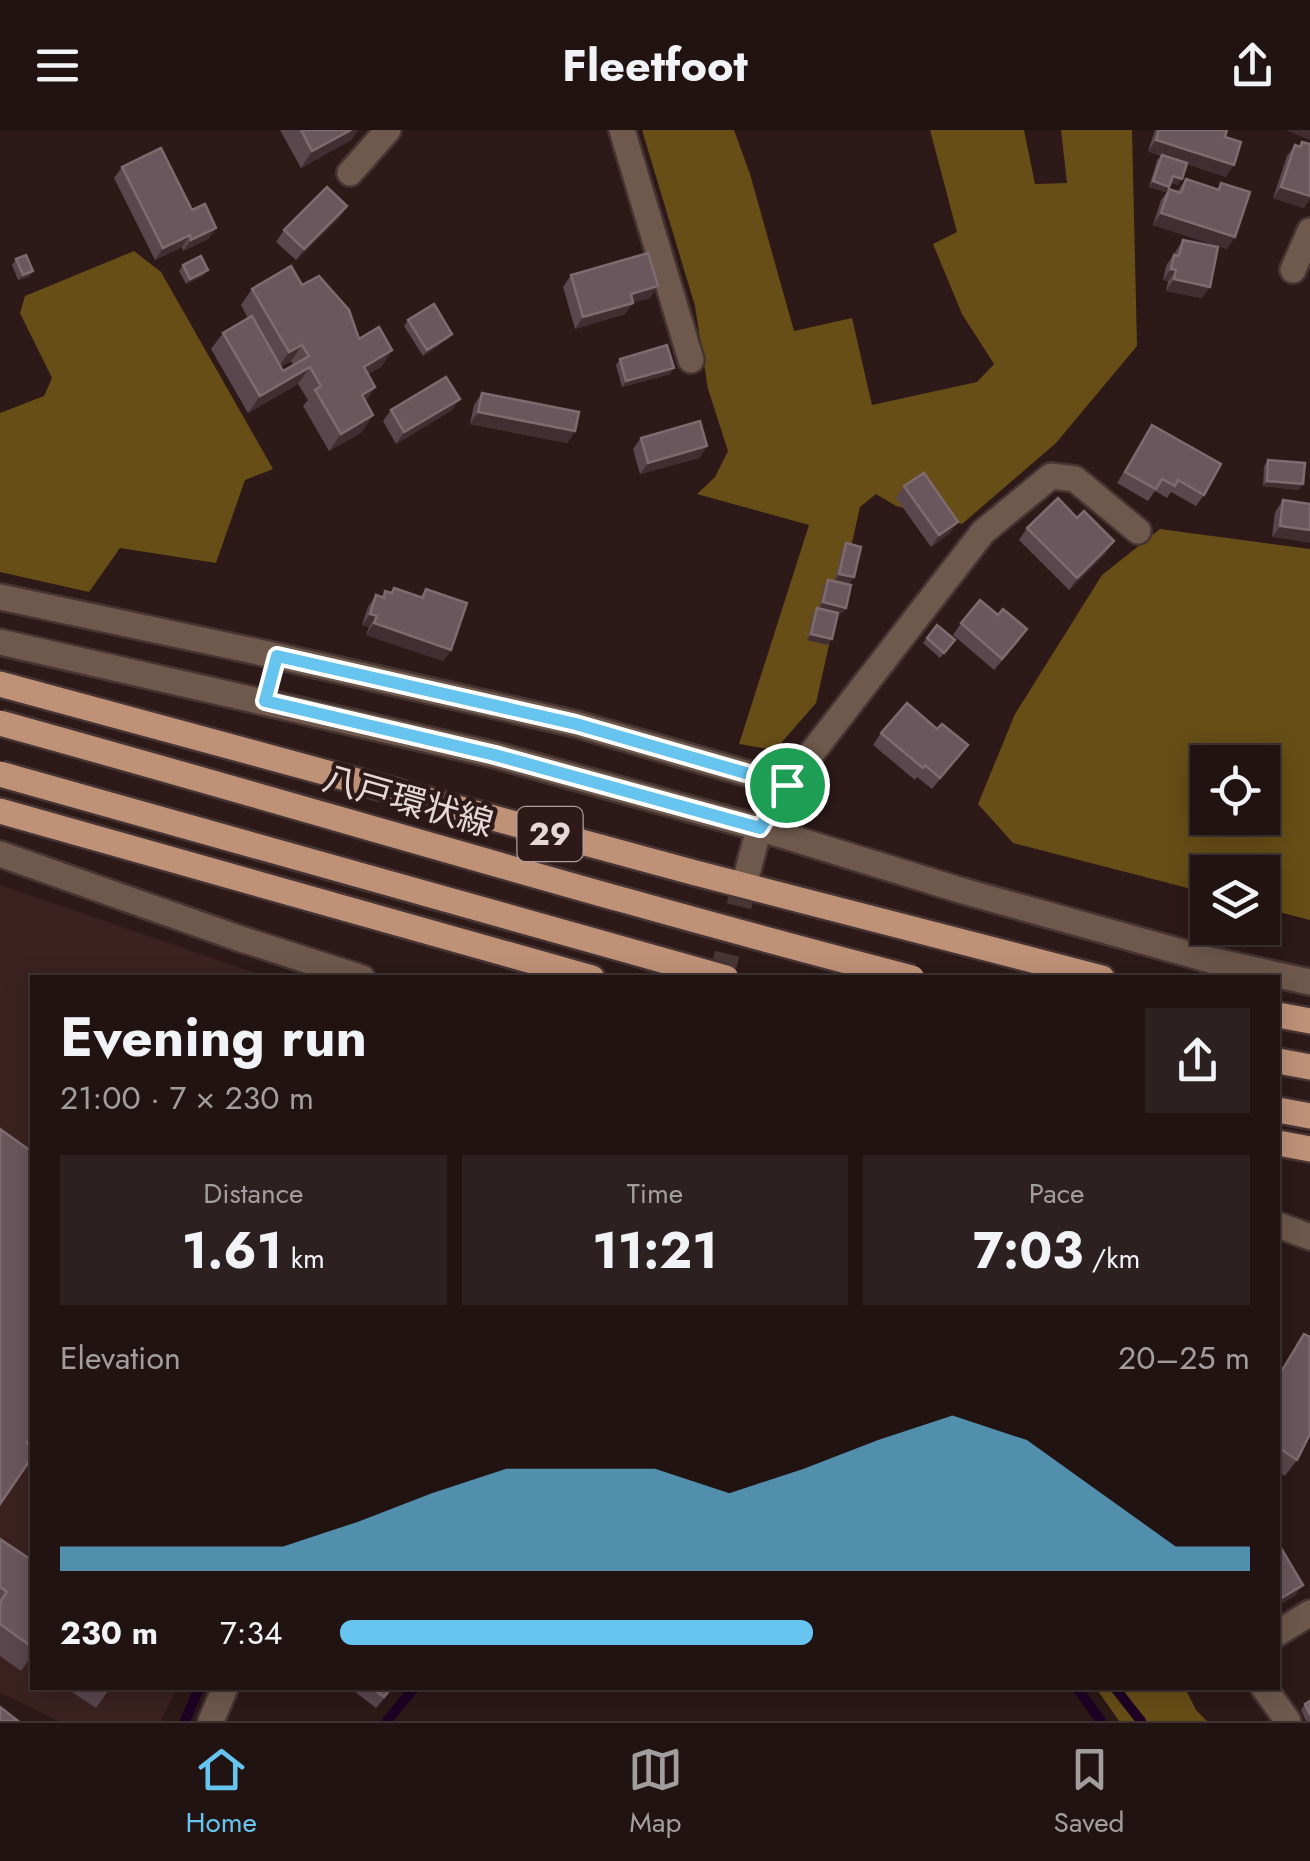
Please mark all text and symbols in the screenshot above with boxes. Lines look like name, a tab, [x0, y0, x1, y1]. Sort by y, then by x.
text: Fleetfoot	[562, 33, 748, 98]
icon: menu	[30, 38, 85, 93]
icon: share	[1225, 38, 1280, 93]
pin	[745, 743, 830, 828]
map controls	[1190, 745, 1280, 945]
button: locate	[1190, 745, 1280, 835]
street label: 八戸環状線	[317, 753, 499, 849]
icon: arrive	[760, 758, 815, 813]
road number: 29	[518, 807, 582, 861]
button: layers	[1190, 855, 1280, 945]
text: Evening run	[60, 997, 367, 1077]
button: share	[1145, 1008, 1250, 1113]
text: 21:00 · 7 × 230 m	[60, 1075, 314, 1121]
text: Distance	[203, 1173, 303, 1214]
text: Time	[627, 1173, 683, 1214]
text: Pace	[1029, 1173, 1085, 1214]
text: 1.61	[182, 1214, 282, 1287]
text: 11:21	[592, 1214, 718, 1287]
text: 7:03	[973, 1214, 1083, 1287]
text: km	[282, 1238, 325, 1279]
text: /km	[1083, 1238, 1140, 1279]
text: Elevation	[60, 1335, 181, 1381]
text: 20–25 m	[1118, 1335, 1250, 1381]
text: 230 m	[60, 1610, 158, 1656]
text: 7:34	[220, 1610, 283, 1656]
tab: Home	[185, 1742, 257, 1843]
tab: Map	[628, 1742, 683, 1843]
tab: Saved	[1054, 1742, 1125, 1843]

